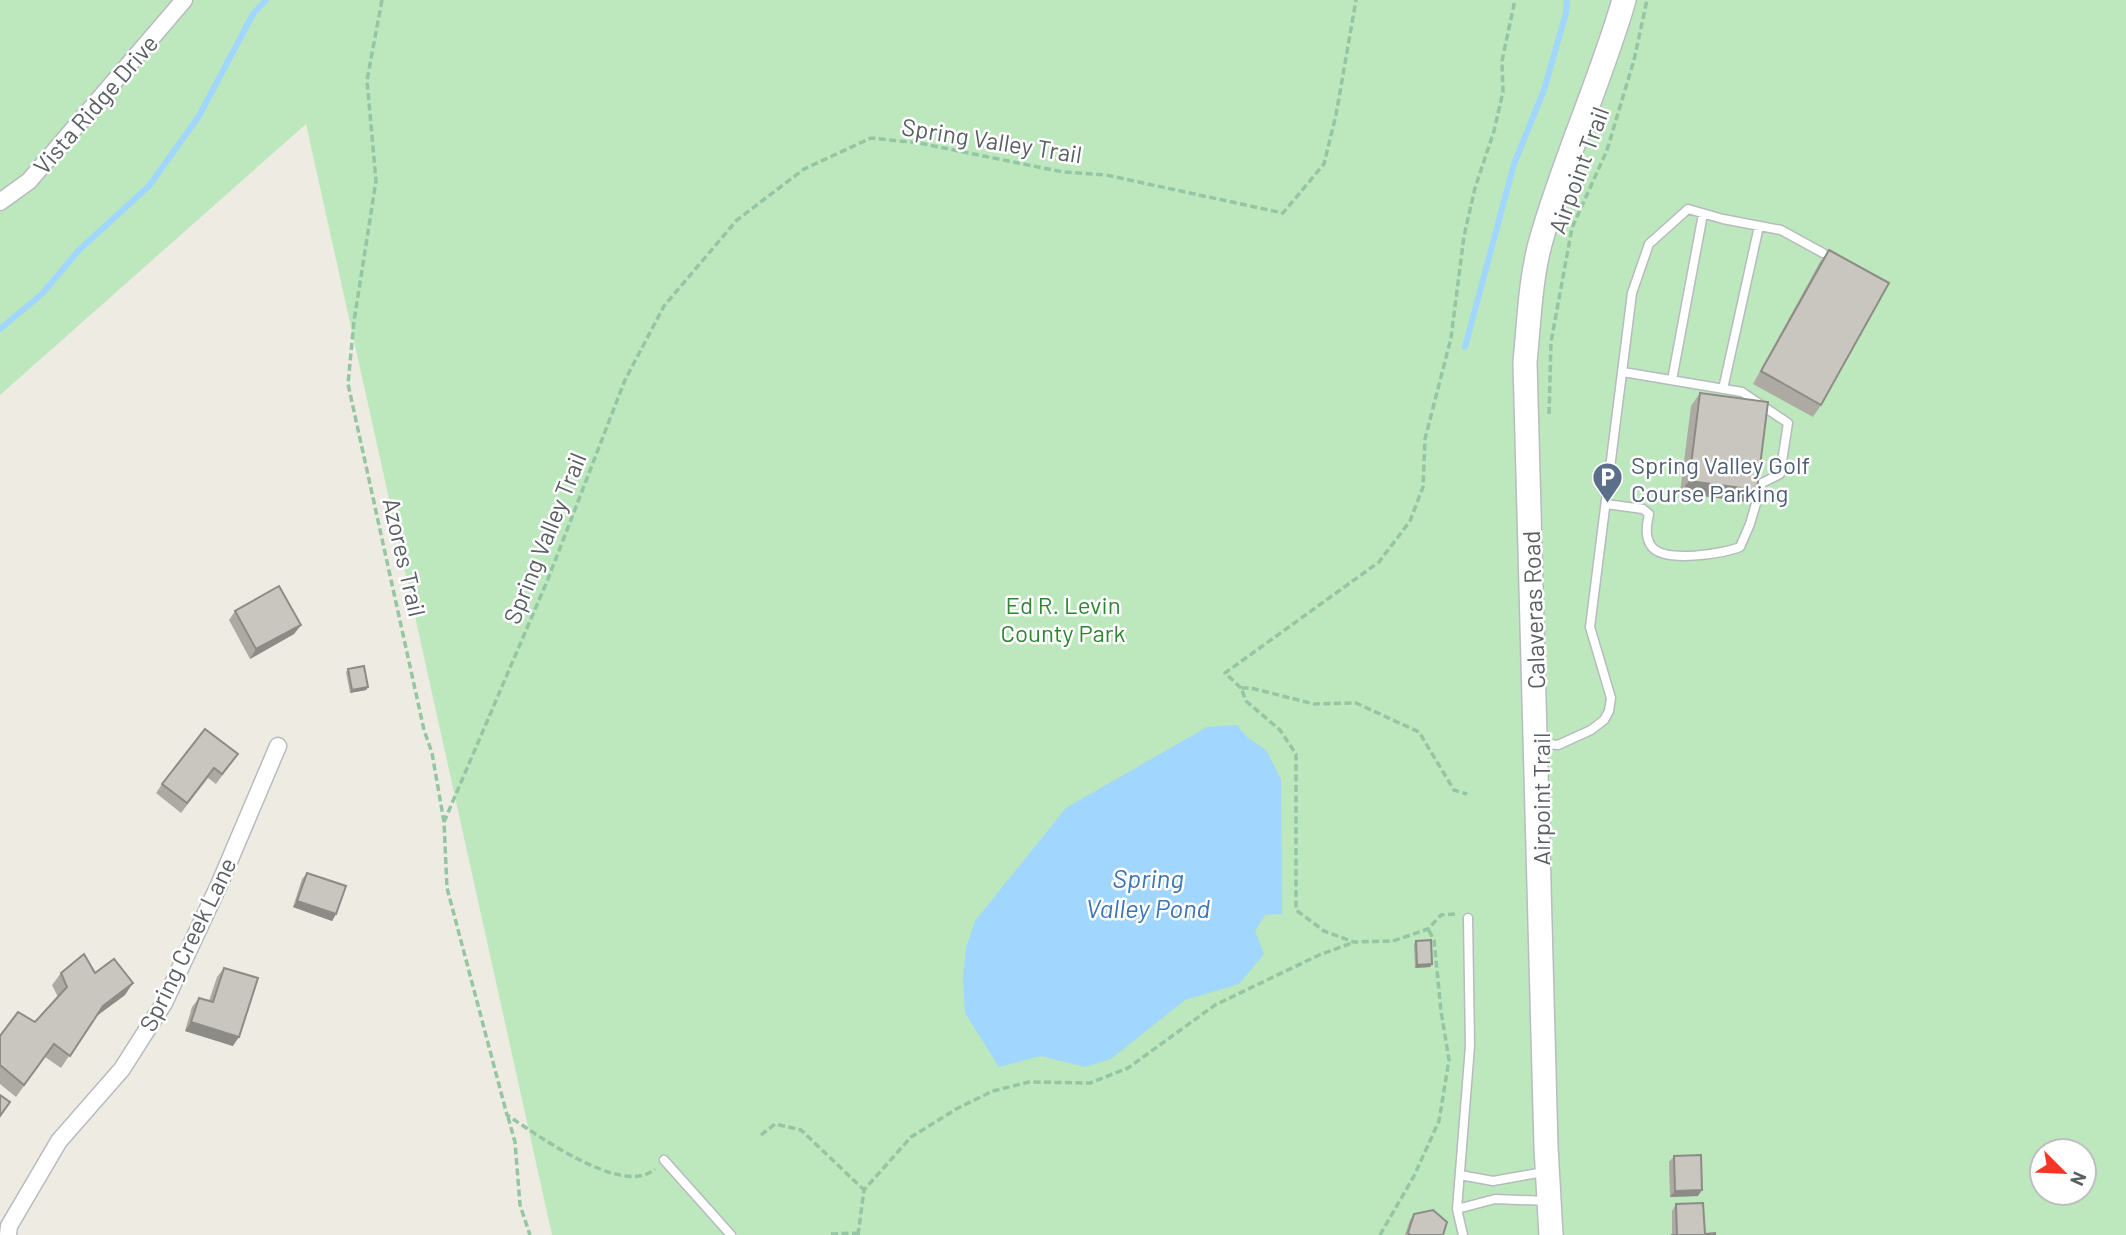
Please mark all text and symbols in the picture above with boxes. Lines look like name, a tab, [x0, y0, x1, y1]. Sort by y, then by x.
street label: Vista Ridge Drive	[27, 28, 163, 180]
street label: Airpoint Trail	[1542, 102, 1614, 238]
street label: Spring Valley Trail	[900, 111, 1084, 169]
street label: Spring Valley Trail	[496, 448, 592, 628]
place label: Spring Valley Golf Course Parking	[1631, 450, 1810, 507]
parking icon: Spring Valley Golf Course Parking	[1591, 461, 1625, 505]
street label: Azores Trail	[377, 495, 433, 619]
street label: Calaveras Road	[1516, 530, 1550, 690]
park label: Ed R. Levin County Park	[1000, 590, 1126, 647]
street label: Airpoint Trail	[1526, 732, 1555, 866]
street label: Spring Creek Lane	[132, 852, 242, 1036]
water label: Spring Valley Pond	[1086, 862, 1210, 923]
north arrow	[2028, 1137, 2098, 1207]
text: N	[2066, 1169, 2092, 1190]

